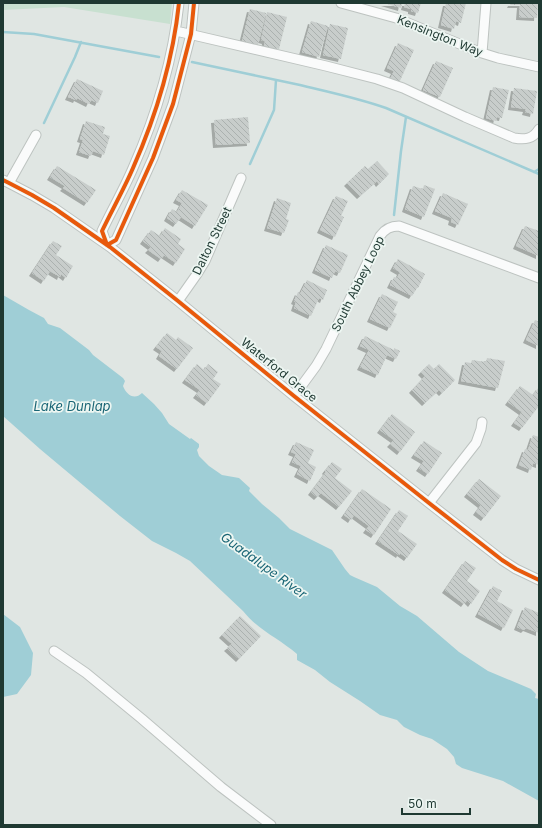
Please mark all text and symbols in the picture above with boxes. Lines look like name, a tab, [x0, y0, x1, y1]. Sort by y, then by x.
street label: Kensington Way	[395, 11, 486, 60]
street label: Dalton Street	[189, 204, 235, 277]
street label: South Abbey Loop	[328, 233, 387, 334]
street label: Waterford Grace	[238, 334, 321, 405]
water label: Lake Dunlap	[33, 398, 111, 414]
water label: Guadalupe River	[218, 528, 311, 602]
scale bar	[402, 790, 470, 816]
text: 50 m	[408, 796, 437, 811]

